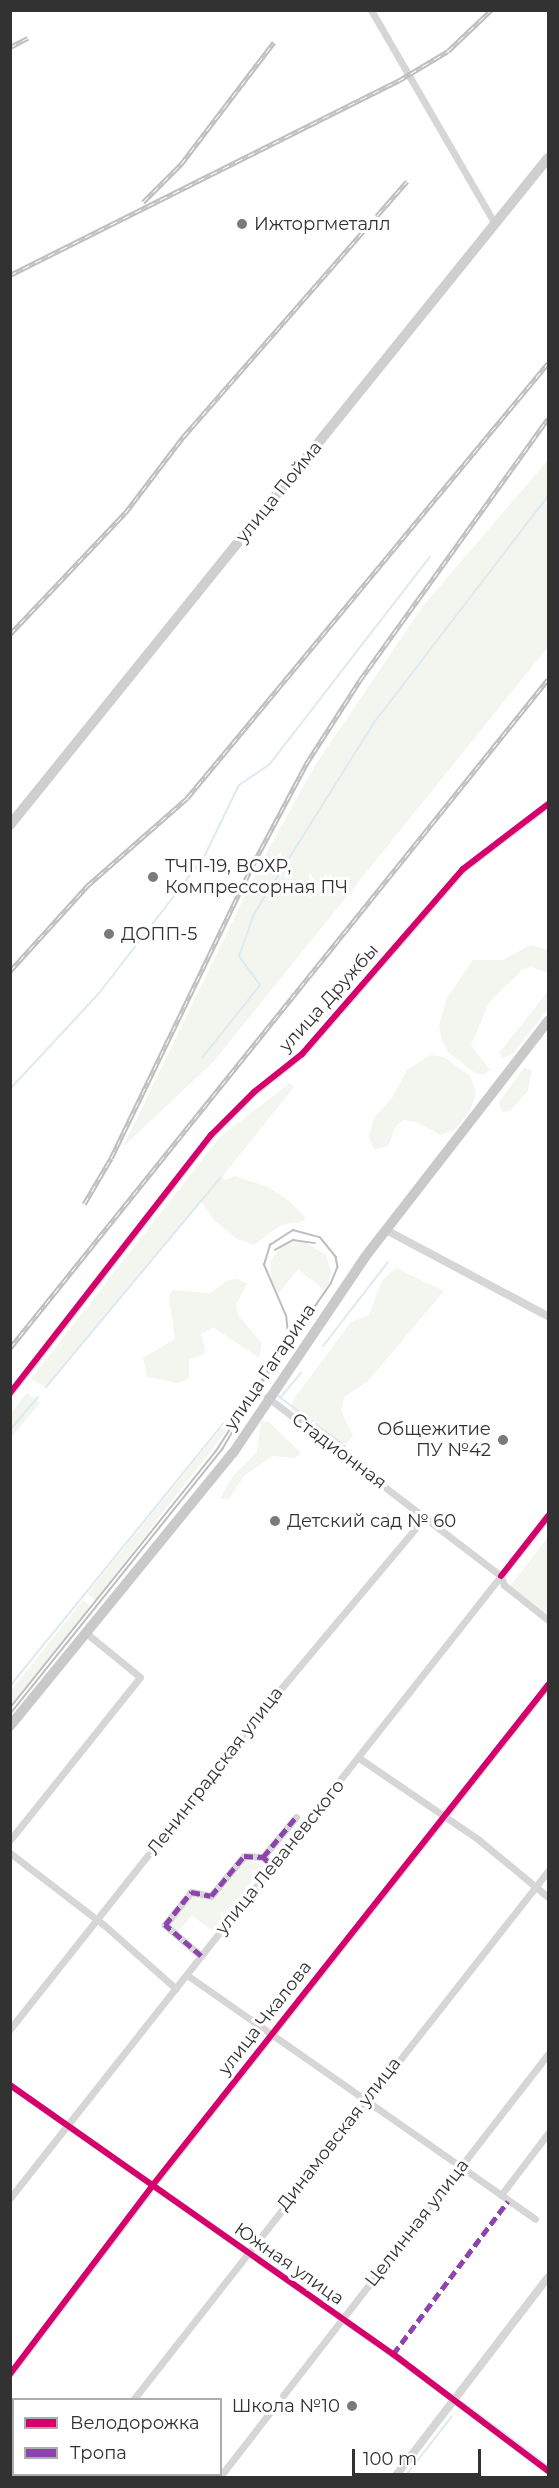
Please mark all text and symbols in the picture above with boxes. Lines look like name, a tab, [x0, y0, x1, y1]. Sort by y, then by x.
place label: Ижторгметалл	[254, 213, 391, 235]
marker: Ижторгметалл	[235, 217, 249, 231]
street label: улица Пойма	[231, 437, 327, 547]
place label: ТЧП-19, ВОХР, Компрессорная ПЧ	[165, 856, 348, 898]
marker: ТЧП-19, ВОХР, Компрессорная ПЧ	[146, 870, 160, 884]
place label: ДОПП-5	[121, 923, 197, 945]
marker: ДОПП-5	[102, 927, 116, 941]
street label: улица Дружбы	[275, 940, 383, 1056]
street label: улица Гагарина	[220, 1300, 320, 1434]
street label: Стадионная	[287, 1408, 391, 1494]
place label: Общежитие ПУ №42	[377, 1419, 491, 1462]
marker: Общежитие ПУ №42	[496, 1433, 510, 1447]
place label: Детский сад № 60	[287, 1510, 456, 1532]
marker: Детский сад № 60	[268, 1514, 282, 1528]
street label: Ленинградская улица	[143, 1683, 287, 1859]
street label: улица Леваневского	[211, 1775, 349, 1939]
street label: улица Чкалова	[214, 1957, 316, 2079]
street label: Динамовская улица	[272, 2053, 406, 2215]
street label: Целинная улица	[360, 2155, 474, 2291]
street label: Южная улица	[230, 2218, 348, 2310]
place label: Школа №10	[232, 2395, 340, 2417]
legend	[12, 2398, 222, 2476]
marker: Школа №10	[345, 2399, 359, 2413]
text: Велодорожка	[70, 2412, 199, 2434]
scale bar	[355, 2437, 484, 2475]
text: Тропа	[70, 2442, 127, 2464]
text: 100 m	[363, 2448, 417, 2470]

